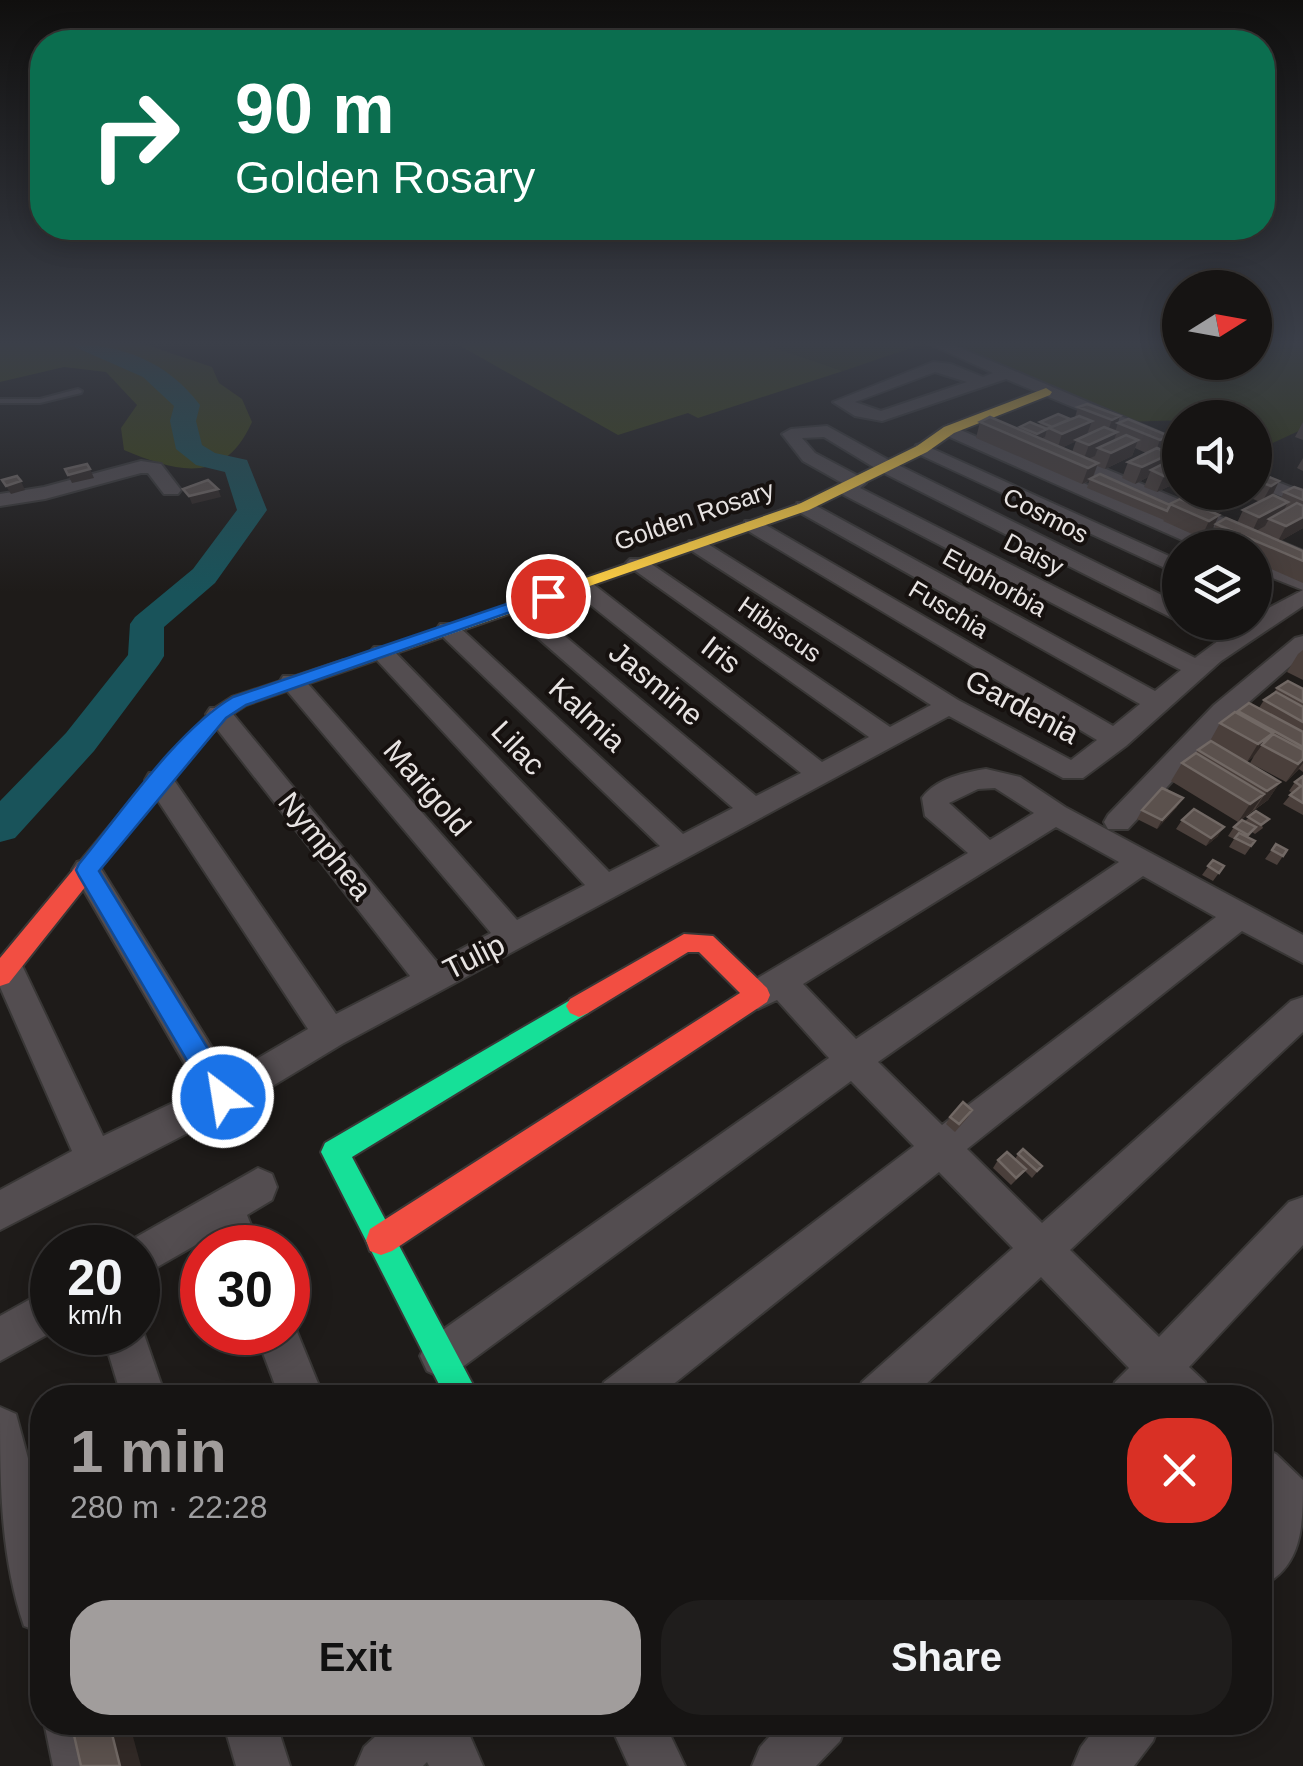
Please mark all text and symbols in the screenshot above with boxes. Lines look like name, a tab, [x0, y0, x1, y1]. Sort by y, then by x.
icon: right	[70, 70, 200, 200]
text: 90 m	[235, 70, 395, 148]
text: Golden Rosary	[235, 152, 535, 203]
north arrow	[1162, 270, 1272, 380]
map controls	[1162, 270, 1272, 640]
button: sound	[1162, 400, 1272, 510]
street label: Golden Rosary	[611, 474, 778, 555]
street label: Cosmos	[999, 482, 1093, 548]
street label: Daisy	[1000, 527, 1069, 581]
button: layers	[1162, 530, 1272, 640]
street label: Euphorbia	[938, 542, 1052, 622]
pin	[506, 554, 591, 639]
icon: arrive	[521, 569, 576, 624]
street label: Fuschia	[904, 574, 994, 644]
street label: Hibiscus	[733, 590, 827, 668]
street label: Iris	[695, 629, 747, 680]
street label: Jasmine	[603, 635, 710, 732]
street label: Gardenia	[960, 663, 1085, 750]
street label: Kalmia	[543, 671, 632, 758]
street label: Lilac	[485, 714, 552, 781]
street label: Marigold	[377, 733, 478, 842]
street label: Nymphea	[272, 785, 379, 906]
street label: Tulip	[438, 927, 510, 986]
position arrow	[171, 1045, 275, 1149]
speed limit sign: 30	[180, 1225, 310, 1355]
text: 20	[67, 1250, 123, 1306]
text: km/h	[68, 1301, 122, 1329]
text: 1 min	[70, 1418, 227, 1485]
button: close	[1127, 1418, 1232, 1523]
text: 280 m · 22:28	[70, 1489, 267, 1525]
button: Exit	[70, 1600, 641, 1715]
button: Share	[661, 1600, 1232, 1715]

